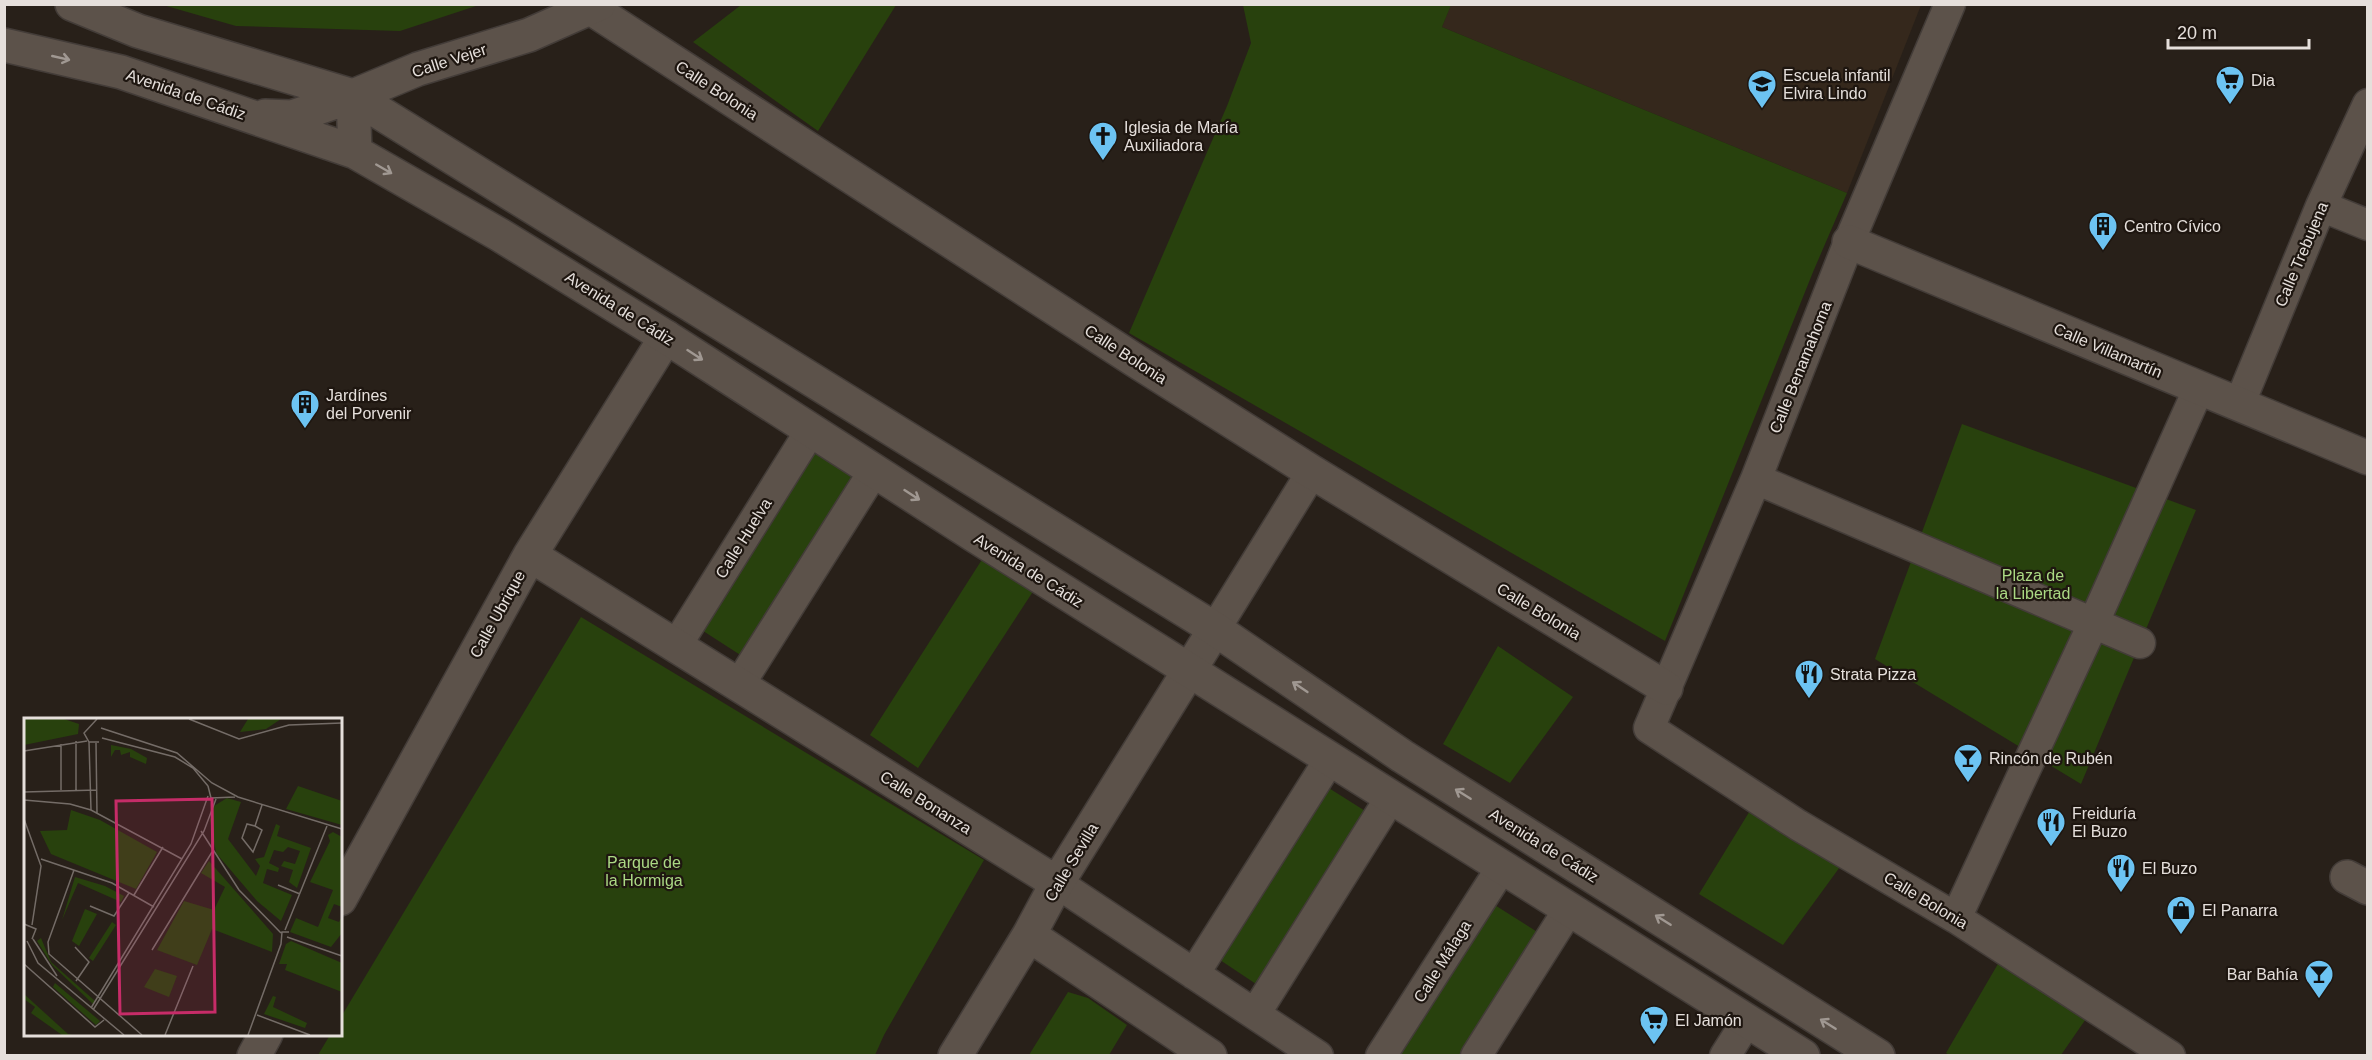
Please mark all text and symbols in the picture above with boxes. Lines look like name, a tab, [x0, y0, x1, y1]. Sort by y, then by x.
scale bar	[2168, 12, 2309, 50]
text: 20 m	[2177, 23, 2217, 43]
street label: Calle Vejer	[410, 40, 489, 81]
one-way arrow	[51, 53, 71, 64]
street label: Calle Bolonia	[673, 58, 761, 123]
supermarket icon: Dia	[2214, 64, 2246, 106]
street label: Avenida de Cádiz	[124, 66, 248, 123]
place label: Escuela infantil Elvira Lindo	[1783, 67, 1891, 102]
school or university icon: Escuela infantil Elvira Lindo	[1746, 68, 1778, 110]
place label: Dia	[2251, 72, 2275, 89]
place label: Iglesia de María Auxiliadora	[1124, 119, 1238, 154]
church icon: Iglesia de María Auxiliadora	[1087, 120, 1119, 162]
one-way arrow	[375, 163, 392, 175]
street label: Calle Trebujena	[2272, 199, 2331, 309]
building icon: Centro Cívico	[2087, 210, 2119, 252]
place label: Centro Cívico	[2124, 218, 2221, 235]
street label: Avenida de Cádiz	[562, 268, 677, 349]
street label: Calle Benamahoma	[1766, 299, 1835, 436]
street label: Calle Villamartín	[2051, 320, 2165, 381]
street label: Calle Bolonia	[1082, 322, 1170, 387]
one-way arrow	[686, 350, 703, 362]
place label: Jardínes del Porvenir	[326, 387, 412, 422]
building icon: Jardínes del Porvenir	[289, 388, 321, 430]
one-way arrow	[903, 490, 920, 502]
street label: Calle Huelva	[712, 495, 775, 581]
street label: Avenida de Cádiz	[971, 530, 1086, 611]
park label: Plaza de la Libertad	[1996, 567, 2070, 602]
street label: Calle Ubrique	[467, 568, 528, 661]
street label: Calle Bolonia	[1494, 580, 1584, 643]
restaurant icon: Strata Pizza	[1793, 658, 1825, 700]
place label: Strata Pizza	[1830, 666, 1916, 683]
one-way arrow	[1292, 681, 1309, 693]
inset map	[24, 718, 342, 1036]
bar icon: Rincón de Rubén	[1952, 742, 1984, 784]
place label: Rincón de Rubén	[1989, 750, 2113, 767]
street label: Calle Bonanza	[877, 768, 974, 837]
one-way arrow	[1455, 788, 1472, 800]
street label: Avenida de Cádiz	[1486, 805, 1601, 886]
place label: Freiduría El Buzo	[2072, 805, 2136, 840]
restaurant icon: Freiduría El Buzo	[2035, 806, 2067, 848]
street label: Calle Sevilla	[1041, 820, 1101, 904]
restaurant icon: El Buzo	[2105, 852, 2137, 894]
park label: Parque de la Hormiga	[605, 854, 683, 889]
place label: El Buzo	[2142, 860, 2197, 877]
street label: Calle Bolonia	[1881, 869, 1971, 932]
shop icon: El Panarra	[2165, 894, 2197, 936]
place label: El Panarra	[2202, 902, 2278, 919]
one-way arrow	[1655, 914, 1672, 926]
street label: Calle Málaga	[1410, 917, 1474, 1005]
bar icon: Bar Bahía	[2303, 958, 2335, 1000]
place label: Bar Bahía	[2227, 966, 2298, 983]
supermarket icon: El Jamón	[1638, 1004, 1670, 1046]
place label: El Jamón	[1675, 1012, 1742, 1029]
one-way arrow	[1820, 1018, 1837, 1031]

